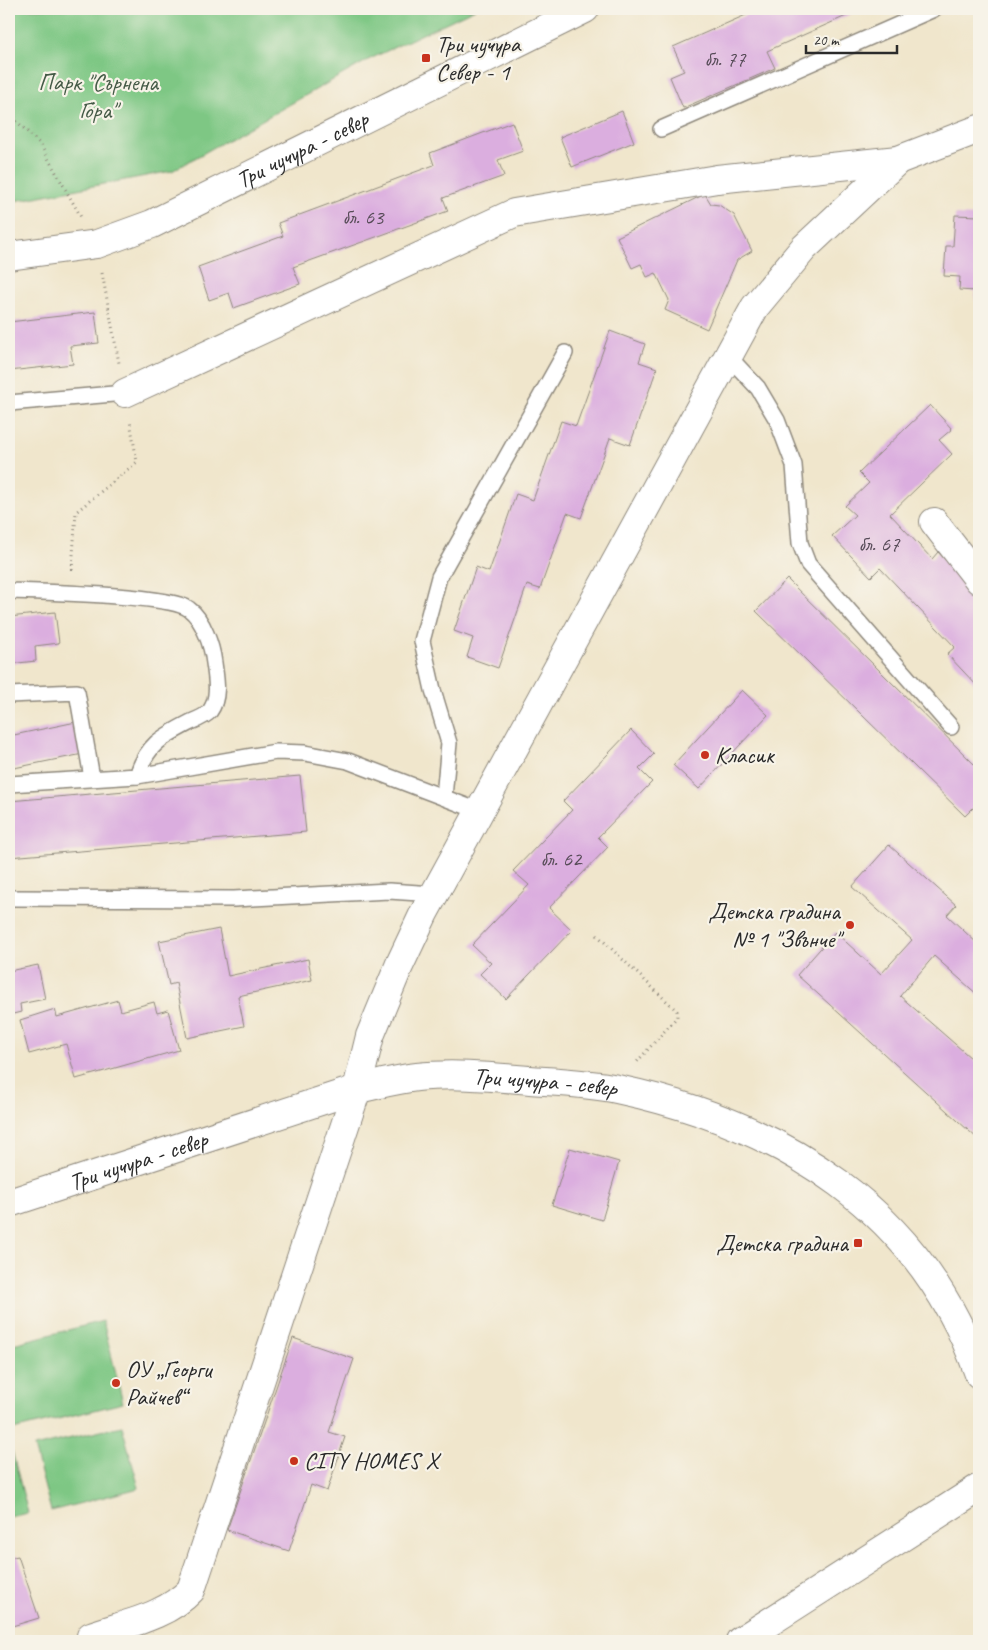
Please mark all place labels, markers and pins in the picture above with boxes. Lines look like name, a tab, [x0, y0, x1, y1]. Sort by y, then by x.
place label: Три чучура Север - 1	[436, 29, 522, 87]
marker: Три чучура Север - 1	[420, 52, 432, 64]
place label: Класик	[715, 740, 776, 770]
marker: Класик	[699, 749, 711, 761]
place label: Детска градина № 1 "Звънче"	[708, 896, 845, 954]
marker: Детска градина № 1 "Звънче"	[844, 919, 856, 931]
place label: Детска градина	[716, 1228, 849, 1258]
marker: Детска градина	[852, 1237, 864, 1249]
place label: ОУ „Георги Райчев“	[126, 1354, 214, 1412]
marker: ОУ „Георги Райчев“	[110, 1377, 122, 1389]
place label: CITY HOMES X	[304, 1446, 441, 1476]
marker: CITY HOMES X	[288, 1455, 300, 1467]

